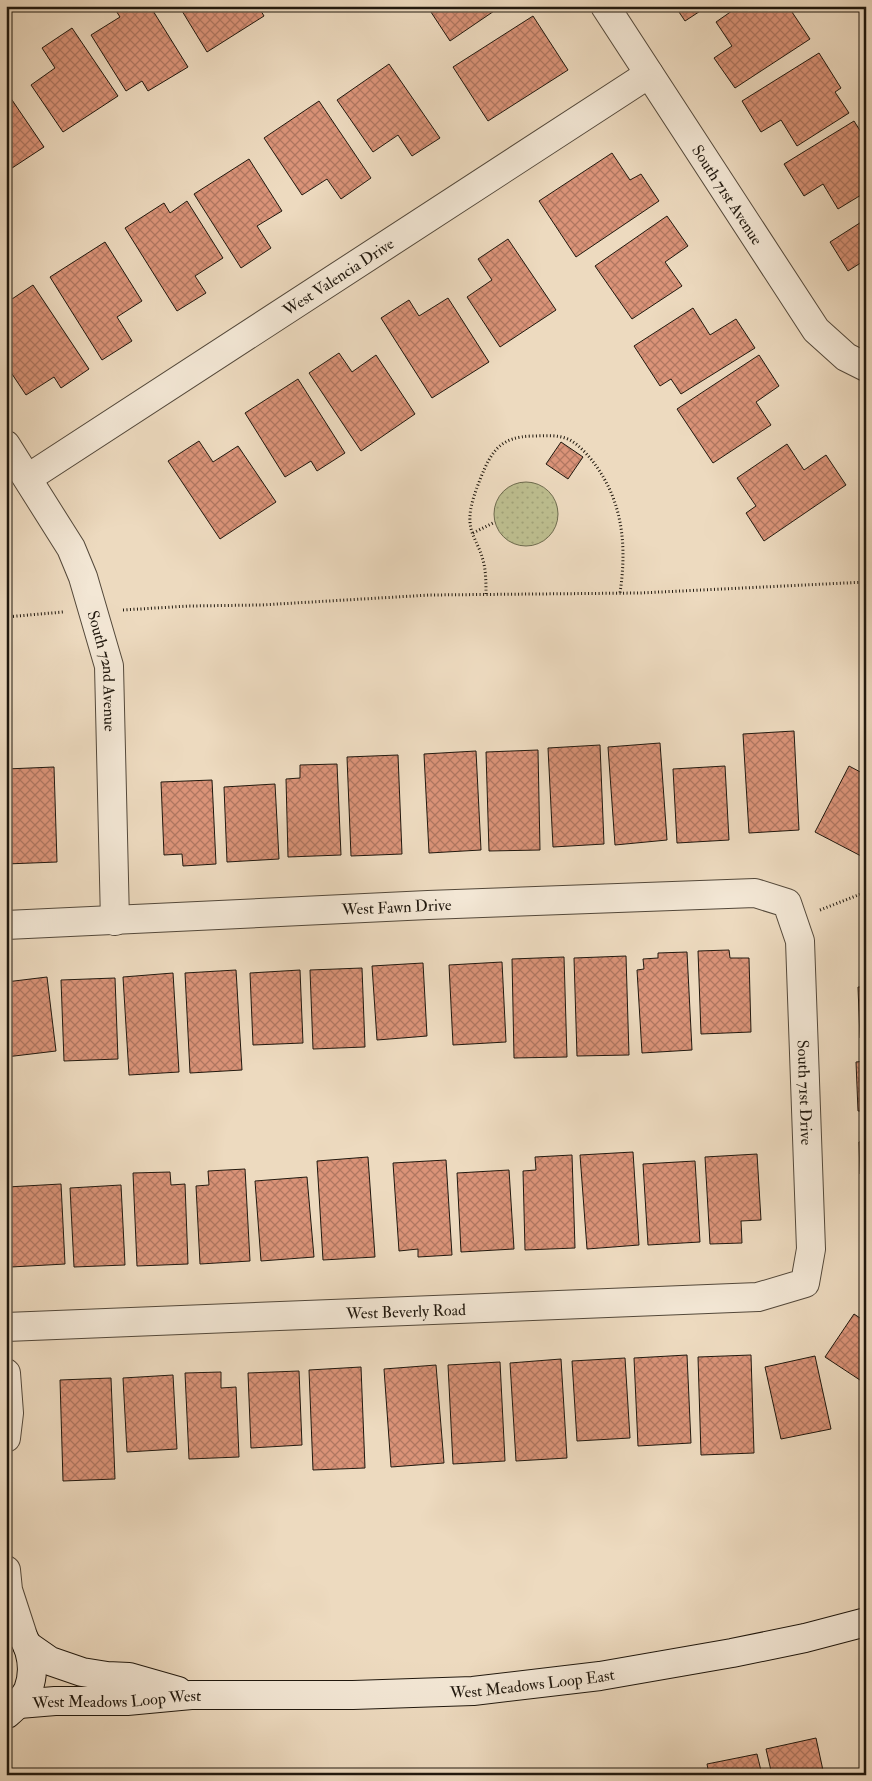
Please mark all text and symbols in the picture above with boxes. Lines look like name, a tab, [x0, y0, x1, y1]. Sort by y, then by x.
street label: South 71st Avenue	[687, 141, 767, 249]
street label: West Valencia Drive	[279, 234, 398, 321]
street label: South 72nd Avenue	[82, 608, 120, 732]
street label: West Fawn Drive	[340, 895, 452, 920]
street label: South 71st Drive	[793, 1039, 816, 1146]
street label: West Beverly Road	[345, 1300, 466, 1324]
street label: West Meadows Loop East	[448, 1665, 616, 1703]
street label: West Meadows Loop West	[31, 1686, 201, 1714]

